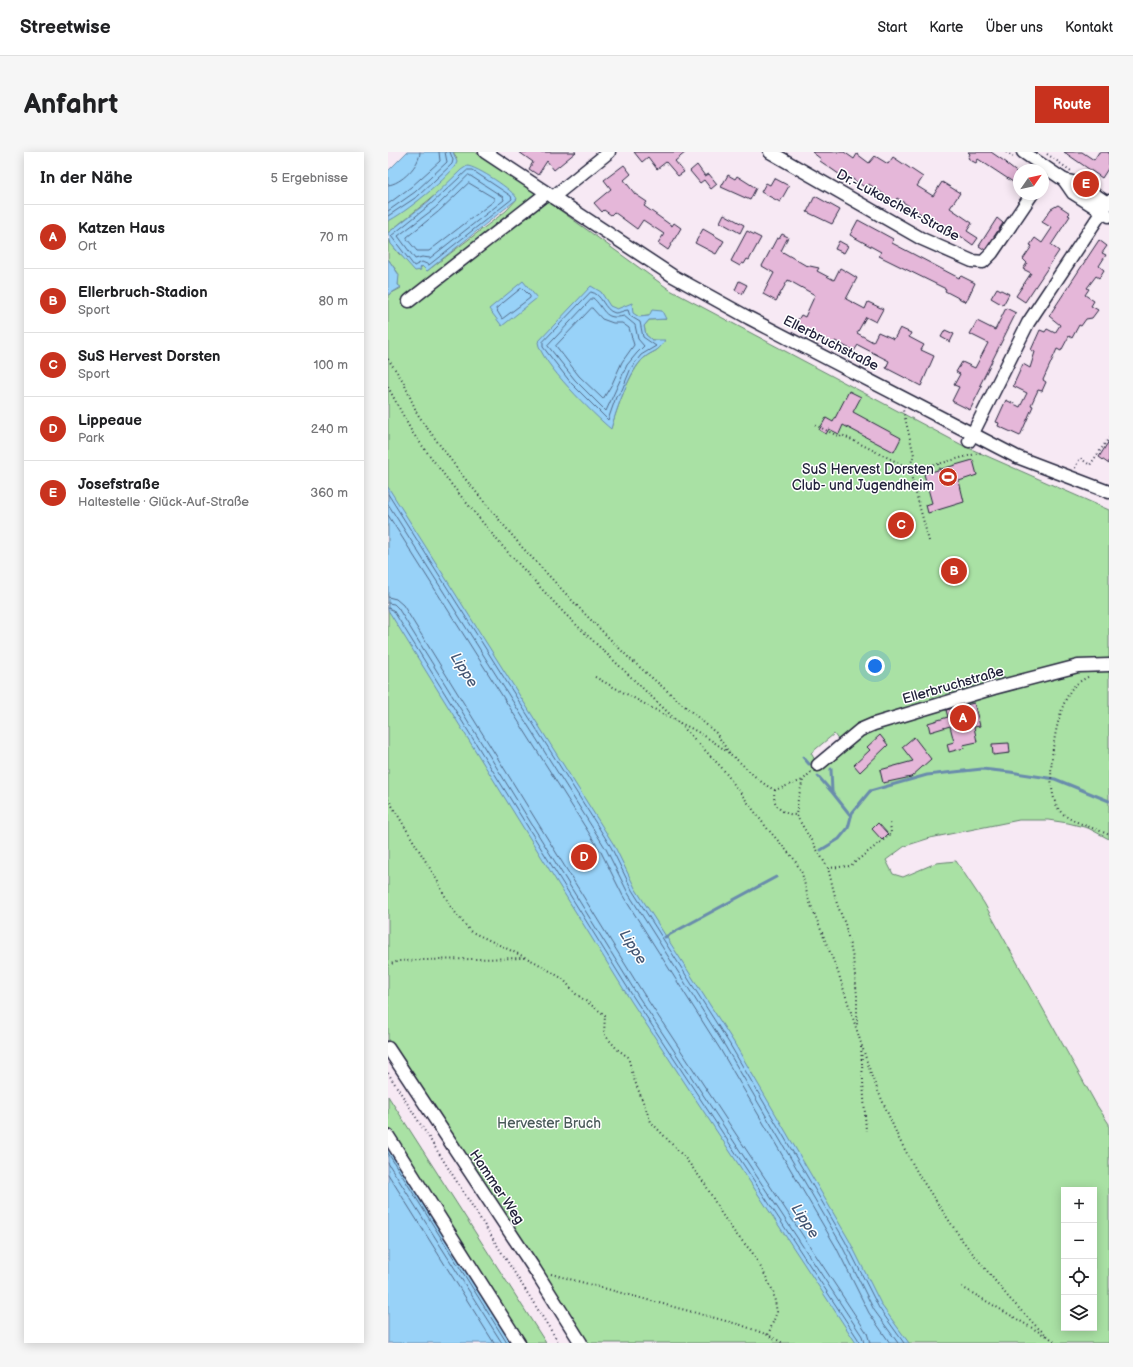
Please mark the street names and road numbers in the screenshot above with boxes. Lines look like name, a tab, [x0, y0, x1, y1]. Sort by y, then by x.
street label: Dr.-Lukaschek-Straße	[834, 165, 962, 245]
street label: Ellerbruchstraße	[780, 312, 882, 374]
street label: Ellerbruchstraße	[900, 662, 1006, 708]
street label: Hammer Weg	[466, 1146, 528, 1228]

